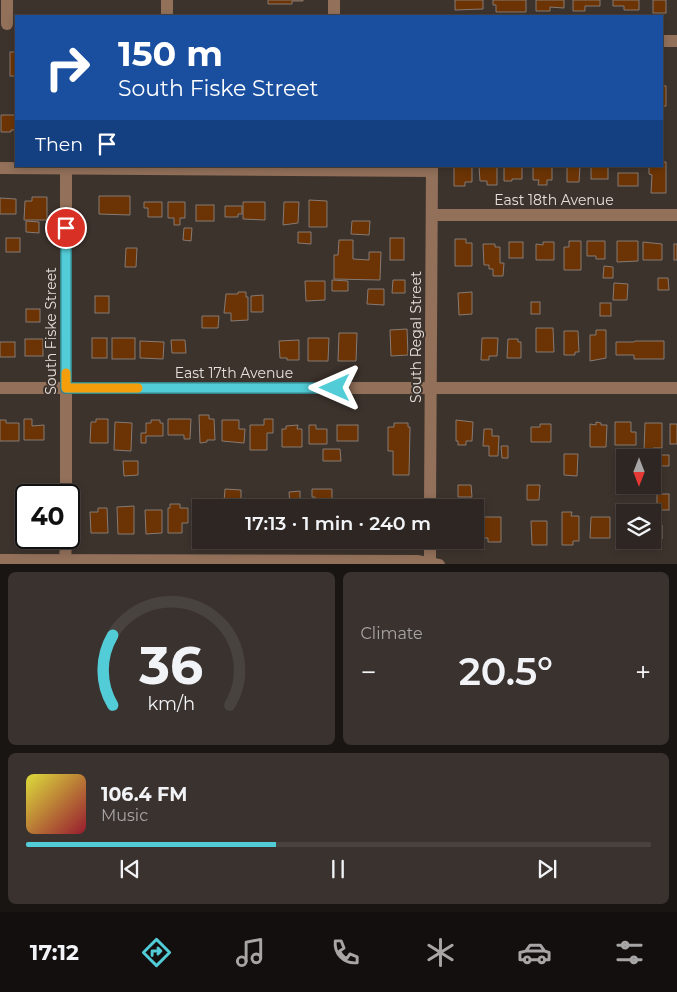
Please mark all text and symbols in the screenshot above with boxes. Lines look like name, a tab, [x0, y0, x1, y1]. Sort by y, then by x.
text: 150 m	[118, 32, 223, 75]
icon: right	[35, 35, 100, 100]
text: South Fiske Street	[118, 75, 319, 102]
icon: arrive	[93, 130, 121, 158]
text: Then	[35, 133, 83, 156]
street label: East 18th Avenue	[494, 191, 614, 209]
pin	[45, 207, 87, 249]
icon: arrive	[52, 214, 80, 242]
street label: South Fiske Street	[42, 267, 60, 395]
street label: South Regal Street	[407, 271, 425, 403]
position arrow	[308, 361, 360, 413]
street label: East 17th Avenue	[175, 364, 293, 382]
north arrow	[616, 449, 661, 494]
map controls	[616, 449, 661, 549]
speed limit sign: 40	[15, 484, 80, 549]
button: layers	[616, 504, 661, 549]
text: 17:13 · 1 min · 240 m	[245, 512, 431, 535]
text: Climate	[361, 624, 423, 643]
text: 36	[138, 634, 203, 697]
text: 20.5°	[459, 648, 553, 695]
text: −	[361, 655, 377, 689]
text: +	[635, 655, 651, 689]
text: km/h	[147, 693, 195, 714]
text: 106.4 FM	[101, 783, 187, 806]
text: Music	[101, 806, 148, 825]
icon: previous	[116, 855, 144, 883]
icon: pause	[324, 855, 352, 883]
icon: next	[533, 855, 561, 883]
icon: directions	[139, 935, 174, 970]
icon: music	[233, 935, 268, 970]
icon: phone	[328, 935, 363, 970]
icon: climate	[423, 935, 458, 970]
icon: car	[517, 935, 552, 970]
icon: filters	[612, 935, 647, 970]
text: 17:12	[30, 939, 79, 966]

